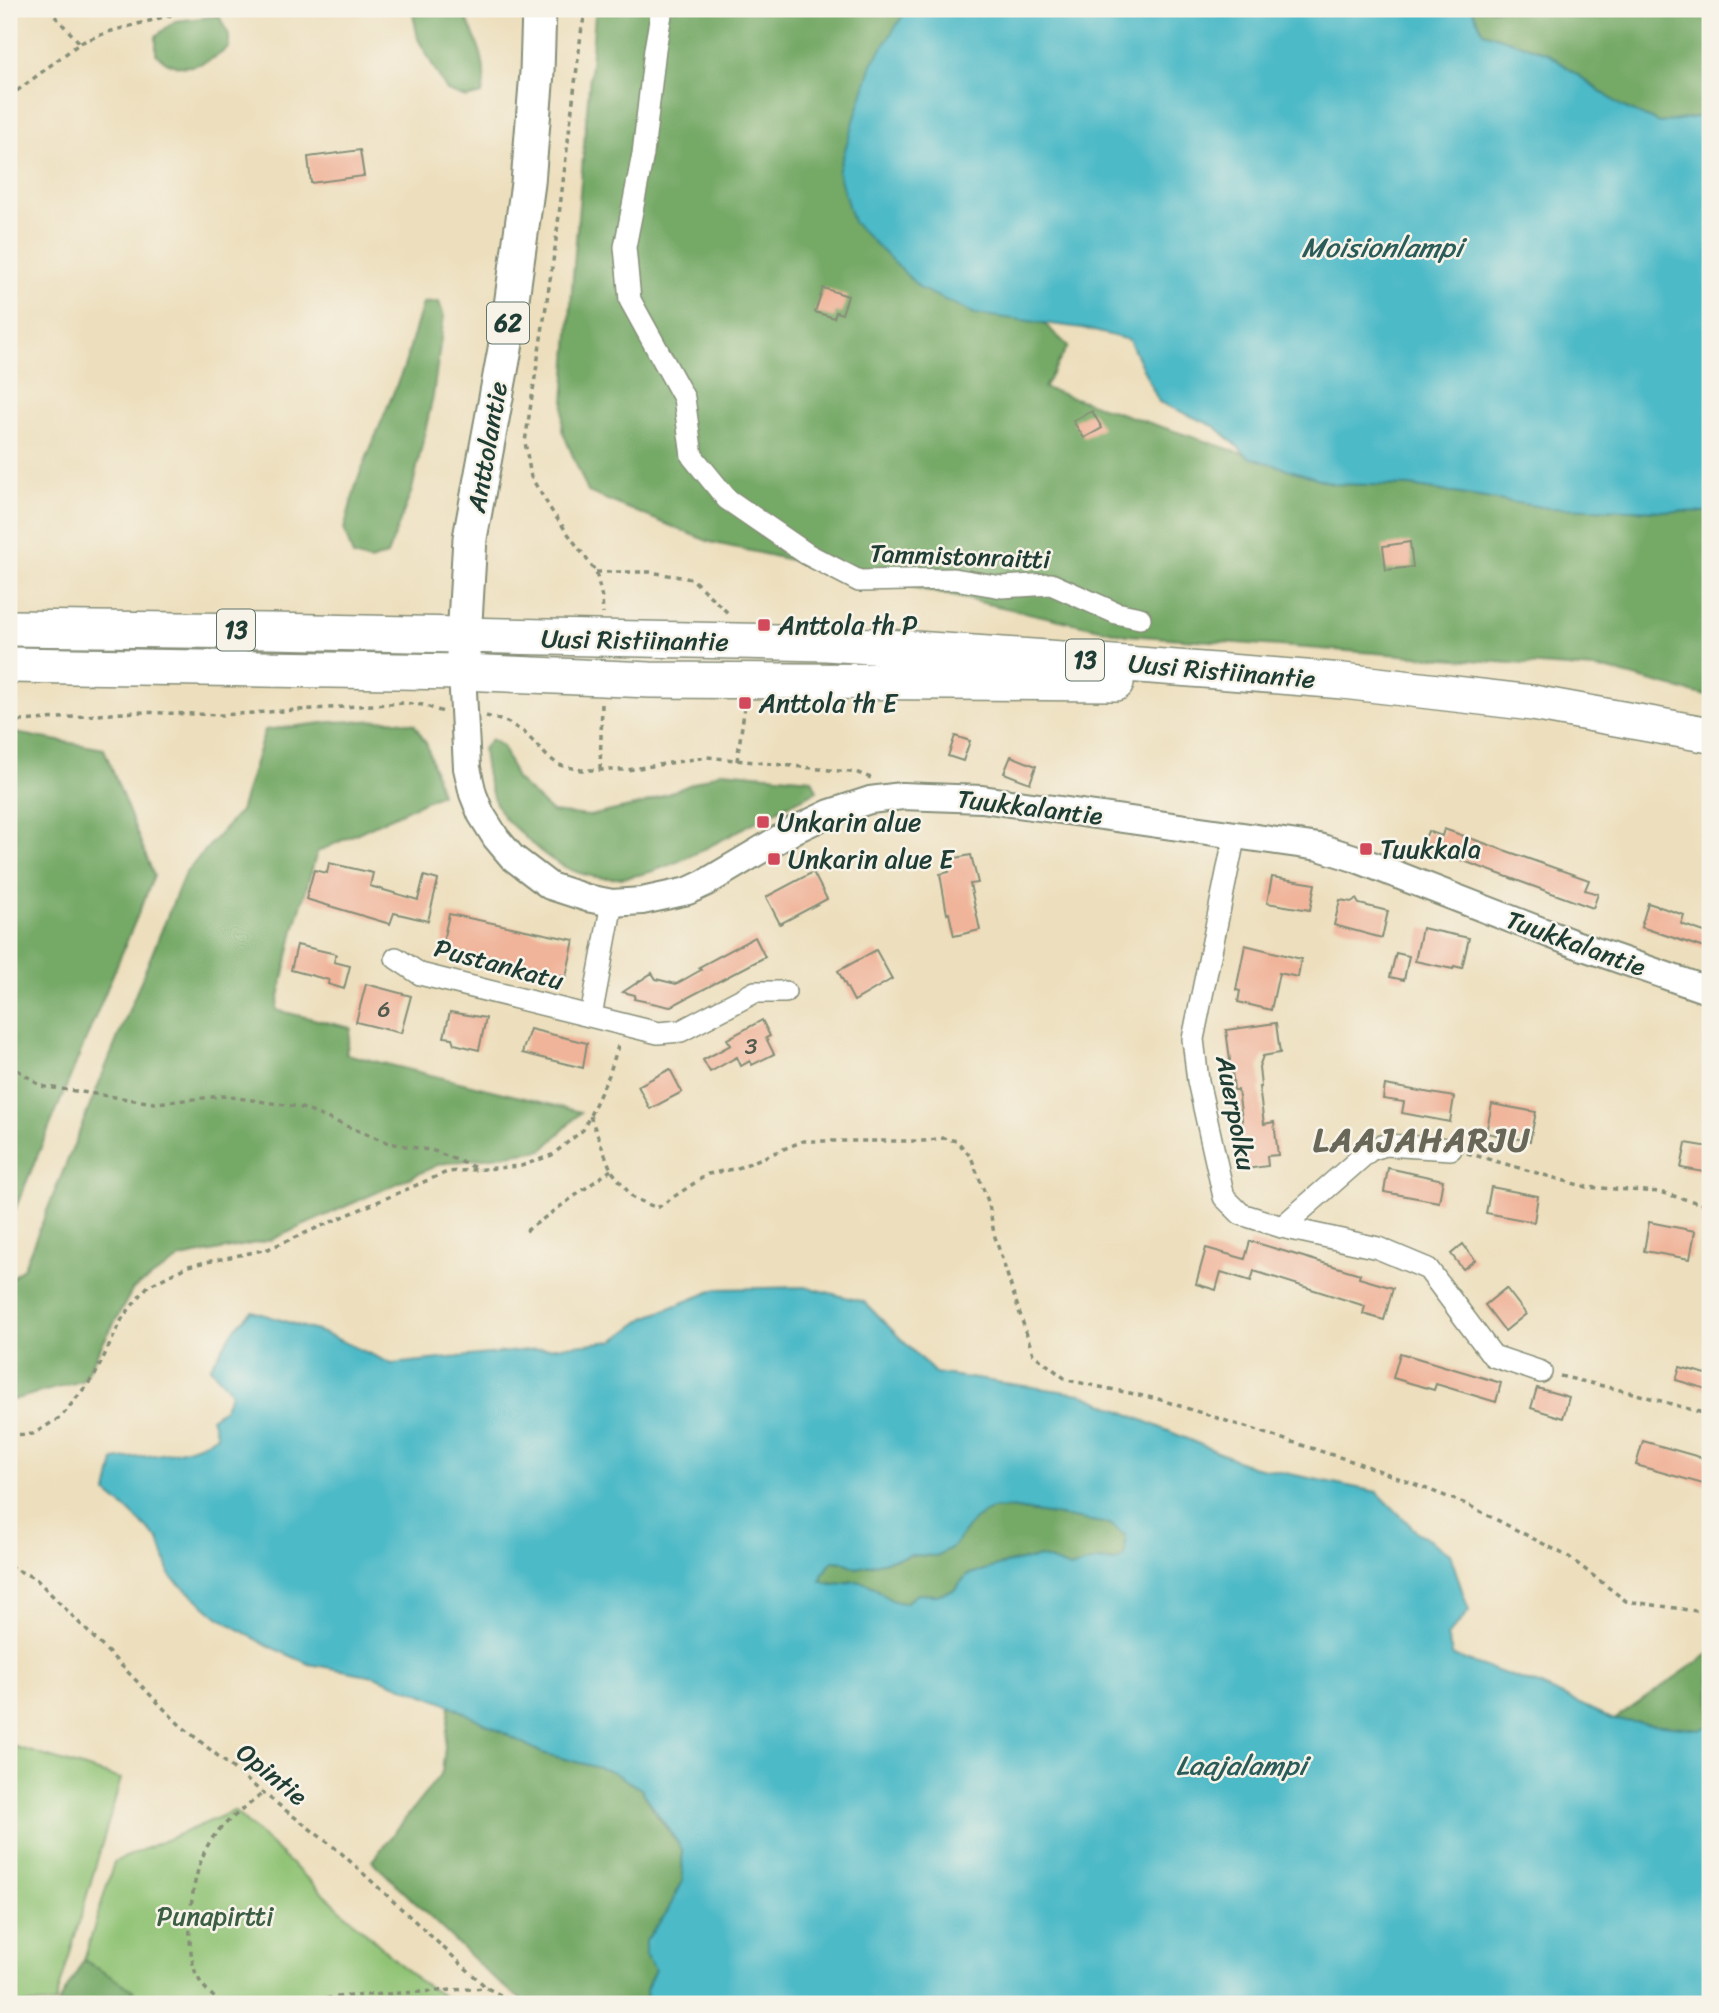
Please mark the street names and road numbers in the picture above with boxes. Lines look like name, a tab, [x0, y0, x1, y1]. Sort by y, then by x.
road number: 62	[487, 302, 529, 344]
street label: Anttolantie	[453, 378, 521, 517]
street label: Tammistonraitti	[869, 530, 1052, 582]
road number: 13	[217, 610, 255, 650]
street label: Uusi Ristiinantie	[541, 615, 729, 665]
road number: 13	[1066, 640, 1104, 680]
street label: Uusi Ristiinantie	[1127, 640, 1317, 702]
street label: Tuukkalantie	[955, 775, 1106, 839]
street label: Tuukkalantie	[1499, 896, 1653, 990]
street label: Pustankatu	[429, 925, 569, 1003]
street label: Auerpolku	[1202, 1050, 1270, 1175]
street label: Opintie	[226, 1730, 319, 1818]

